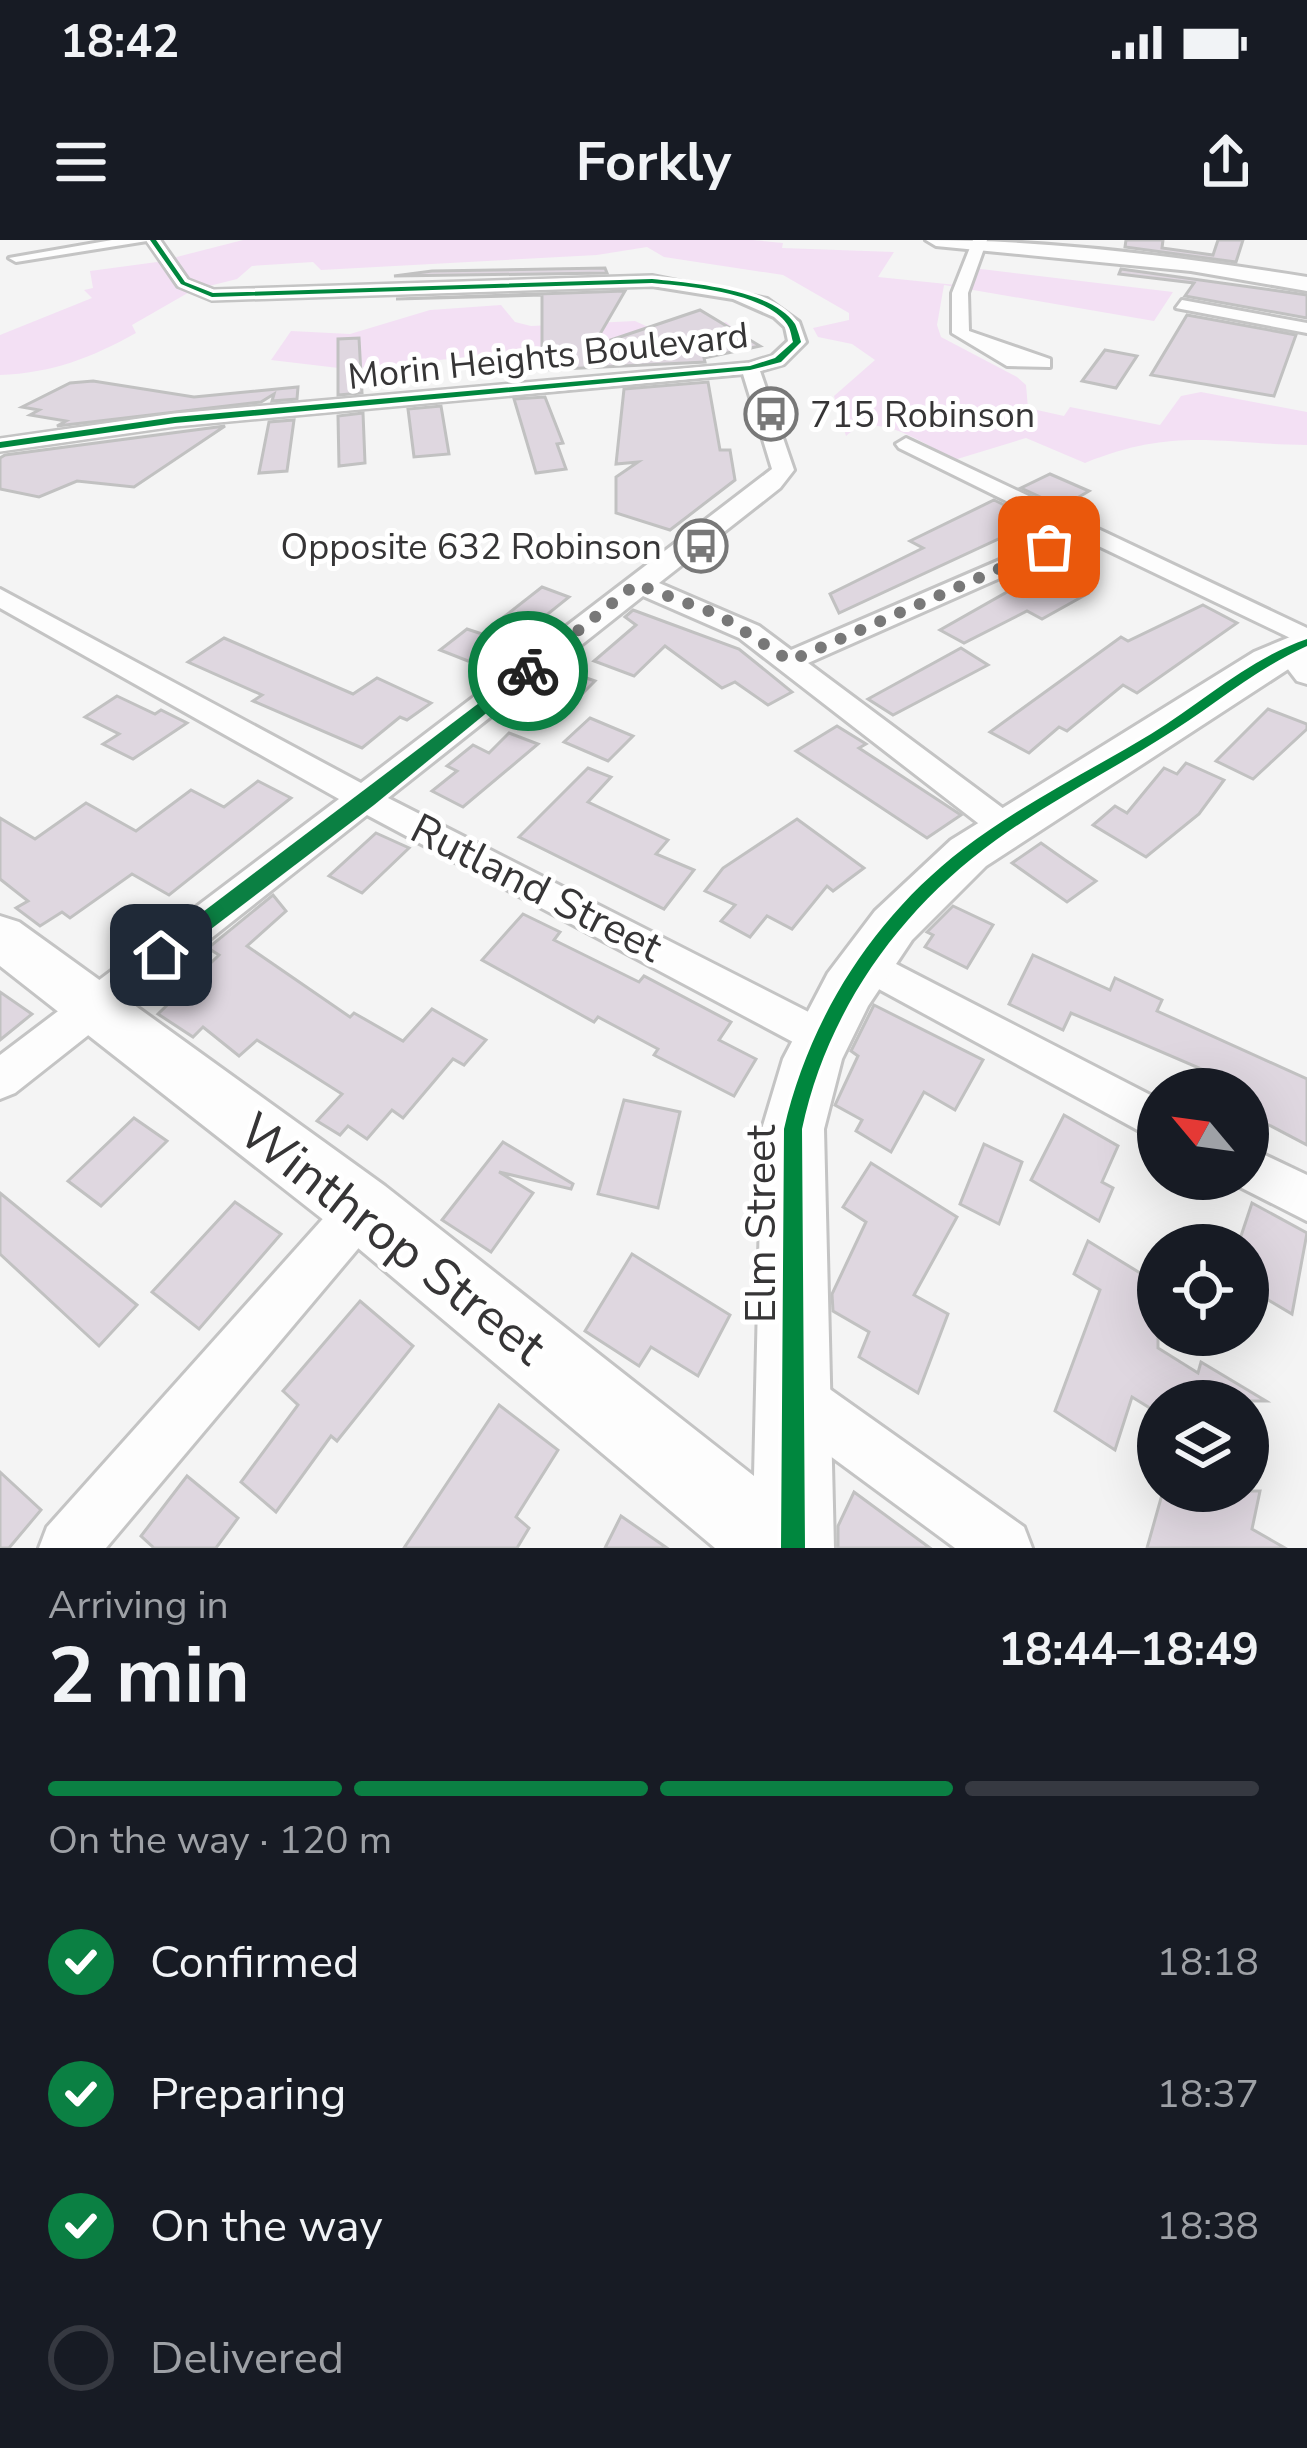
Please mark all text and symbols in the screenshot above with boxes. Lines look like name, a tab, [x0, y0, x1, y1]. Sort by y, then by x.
text: 18:42	[60, 12, 179, 73]
text: Forkly	[576, 125, 731, 199]
icon: menu	[48, 129, 114, 195]
icon: share	[1193, 129, 1259, 195]
street label: Morin Heights Boulevard	[346, 311, 751, 402]
bus stop icon: 715 Robinson	[743, 386, 799, 442]
place label: 715 Robinson	[810, 391, 1035, 440]
pin	[998, 496, 1100, 598]
icon: bag	[1016, 514, 1082, 580]
bus stop icon: Opposite 632 Robinson	[673, 518, 729, 574]
place label: Opposite 632 Robinson	[281, 523, 662, 572]
courier	[468, 611, 588, 731]
icon: bike	[495, 638, 561, 704]
street label: Rutland Street	[401, 801, 672, 976]
pin	[110, 904, 212, 1006]
icon: home	[128, 922, 194, 988]
north arrow	[1137, 1068, 1269, 1200]
map controls	[1137, 1068, 1269, 1512]
street label: Winthrop Street	[224, 1097, 561, 1382]
street label: Elm Street	[733, 1125, 790, 1323]
button: locate	[1137, 1224, 1269, 1356]
button: layers	[1137, 1380, 1269, 1512]
text: Arriving in	[48, 1579, 229, 1632]
text: 18:44–18:49	[998, 1620, 1259, 1681]
text: 2 min	[48, 1623, 250, 1730]
text: On the way · 120 m	[48, 1814, 392, 1867]
icon: check	[48, 1929, 114, 1995]
text: Confirmed	[150, 1932, 359, 1993]
text: 18:18	[1157, 1936, 1259, 1989]
icon: check	[48, 2061, 114, 2127]
text: Preparing	[150, 2064, 346, 2125]
text: 18:37	[1157, 2068, 1259, 2121]
icon: check	[48, 2193, 114, 2259]
text: On the way	[150, 2196, 383, 2257]
text: 18:38	[1157, 2200, 1259, 2253]
text: Delivered	[150, 2328, 344, 2389]

